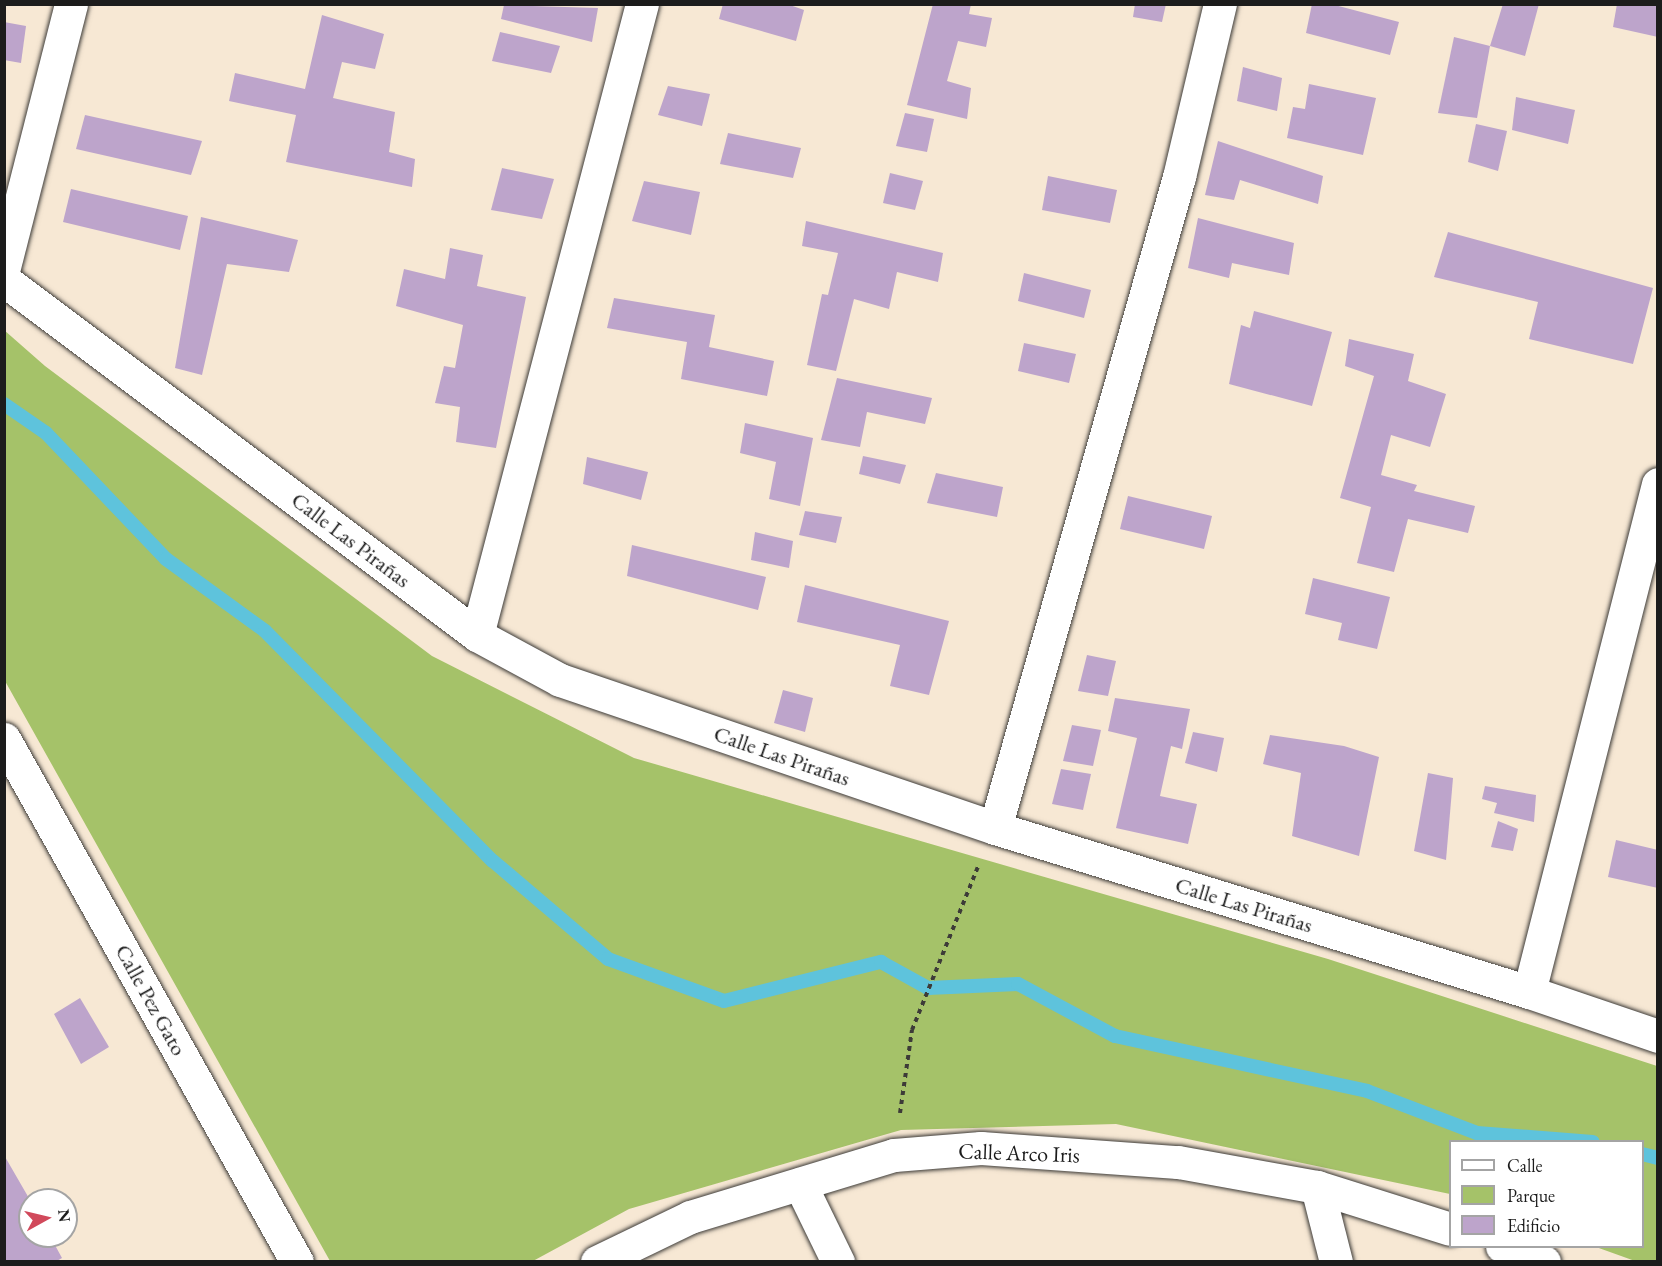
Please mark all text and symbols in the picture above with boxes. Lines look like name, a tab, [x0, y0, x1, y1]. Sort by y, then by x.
street label: Calle Las Pirañas	[286, 487, 416, 593]
street label: Calle Las Pirañas	[710, 720, 854, 792]
street label: Calle Las Pirañas	[1172, 872, 1316, 938]
street label: Calle Pez Gato	[110, 940, 192, 1060]
street label: Calle Arco Iris	[958, 1138, 1080, 1168]
legend	[1449, 1140, 1644, 1248]
text: Calle	[1507, 1154, 1543, 1177]
text: Parque	[1507, 1184, 1555, 1207]
north arrow	[18, 1188, 78, 1248]
text: N	[53, 1208, 76, 1224]
text: Edificio	[1507, 1214, 1560, 1237]

